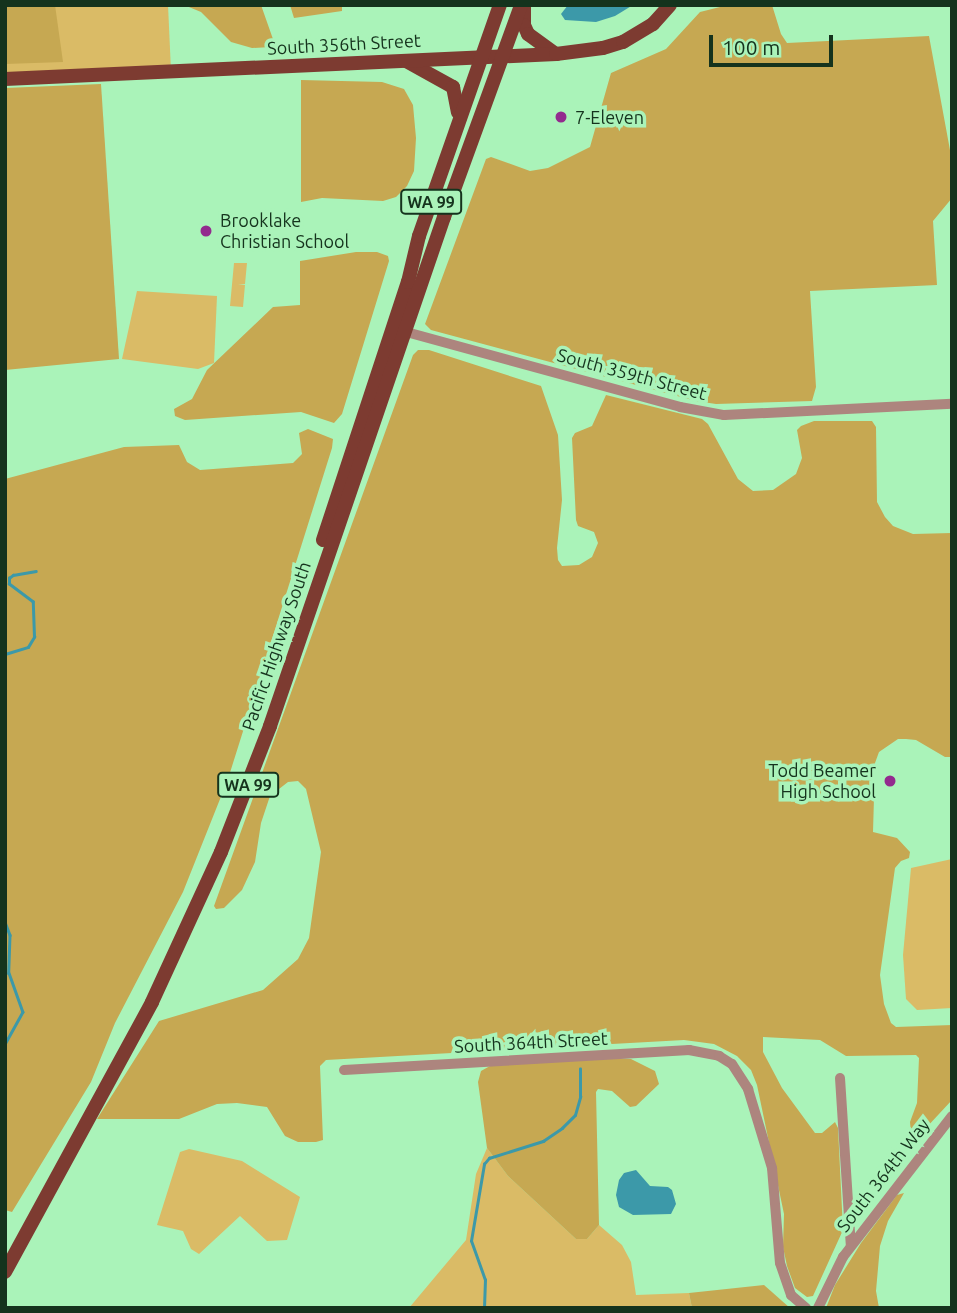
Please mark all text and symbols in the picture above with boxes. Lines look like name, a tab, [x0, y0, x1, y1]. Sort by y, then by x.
scale bar	[712, 21, 836, 65]
street label: South 356th Street	[267, 29, 421, 59]
text: 100 m	[722, 35, 780, 59]
place label: 7-Eleven	[575, 106, 644, 128]
marker: 7-Eleven	[553, 109, 569, 125]
road number: WA 99	[400, 190, 462, 214]
place label: Brooklake Christian School	[220, 210, 349, 252]
marker: Brooklake Christian School	[198, 223, 214, 239]
street label: South 359th Street	[555, 344, 709, 404]
street label: Pacific Highway South	[237, 559, 315, 733]
place label: Todd Beamer High School	[768, 760, 876, 802]
road number: WA 99	[216, 772, 280, 798]
marker: Todd Beamer High School	[882, 773, 898, 789]
street label: South 364th Street	[454, 1027, 608, 1057]
street label: South 364th Way	[832, 1114, 934, 1236]

